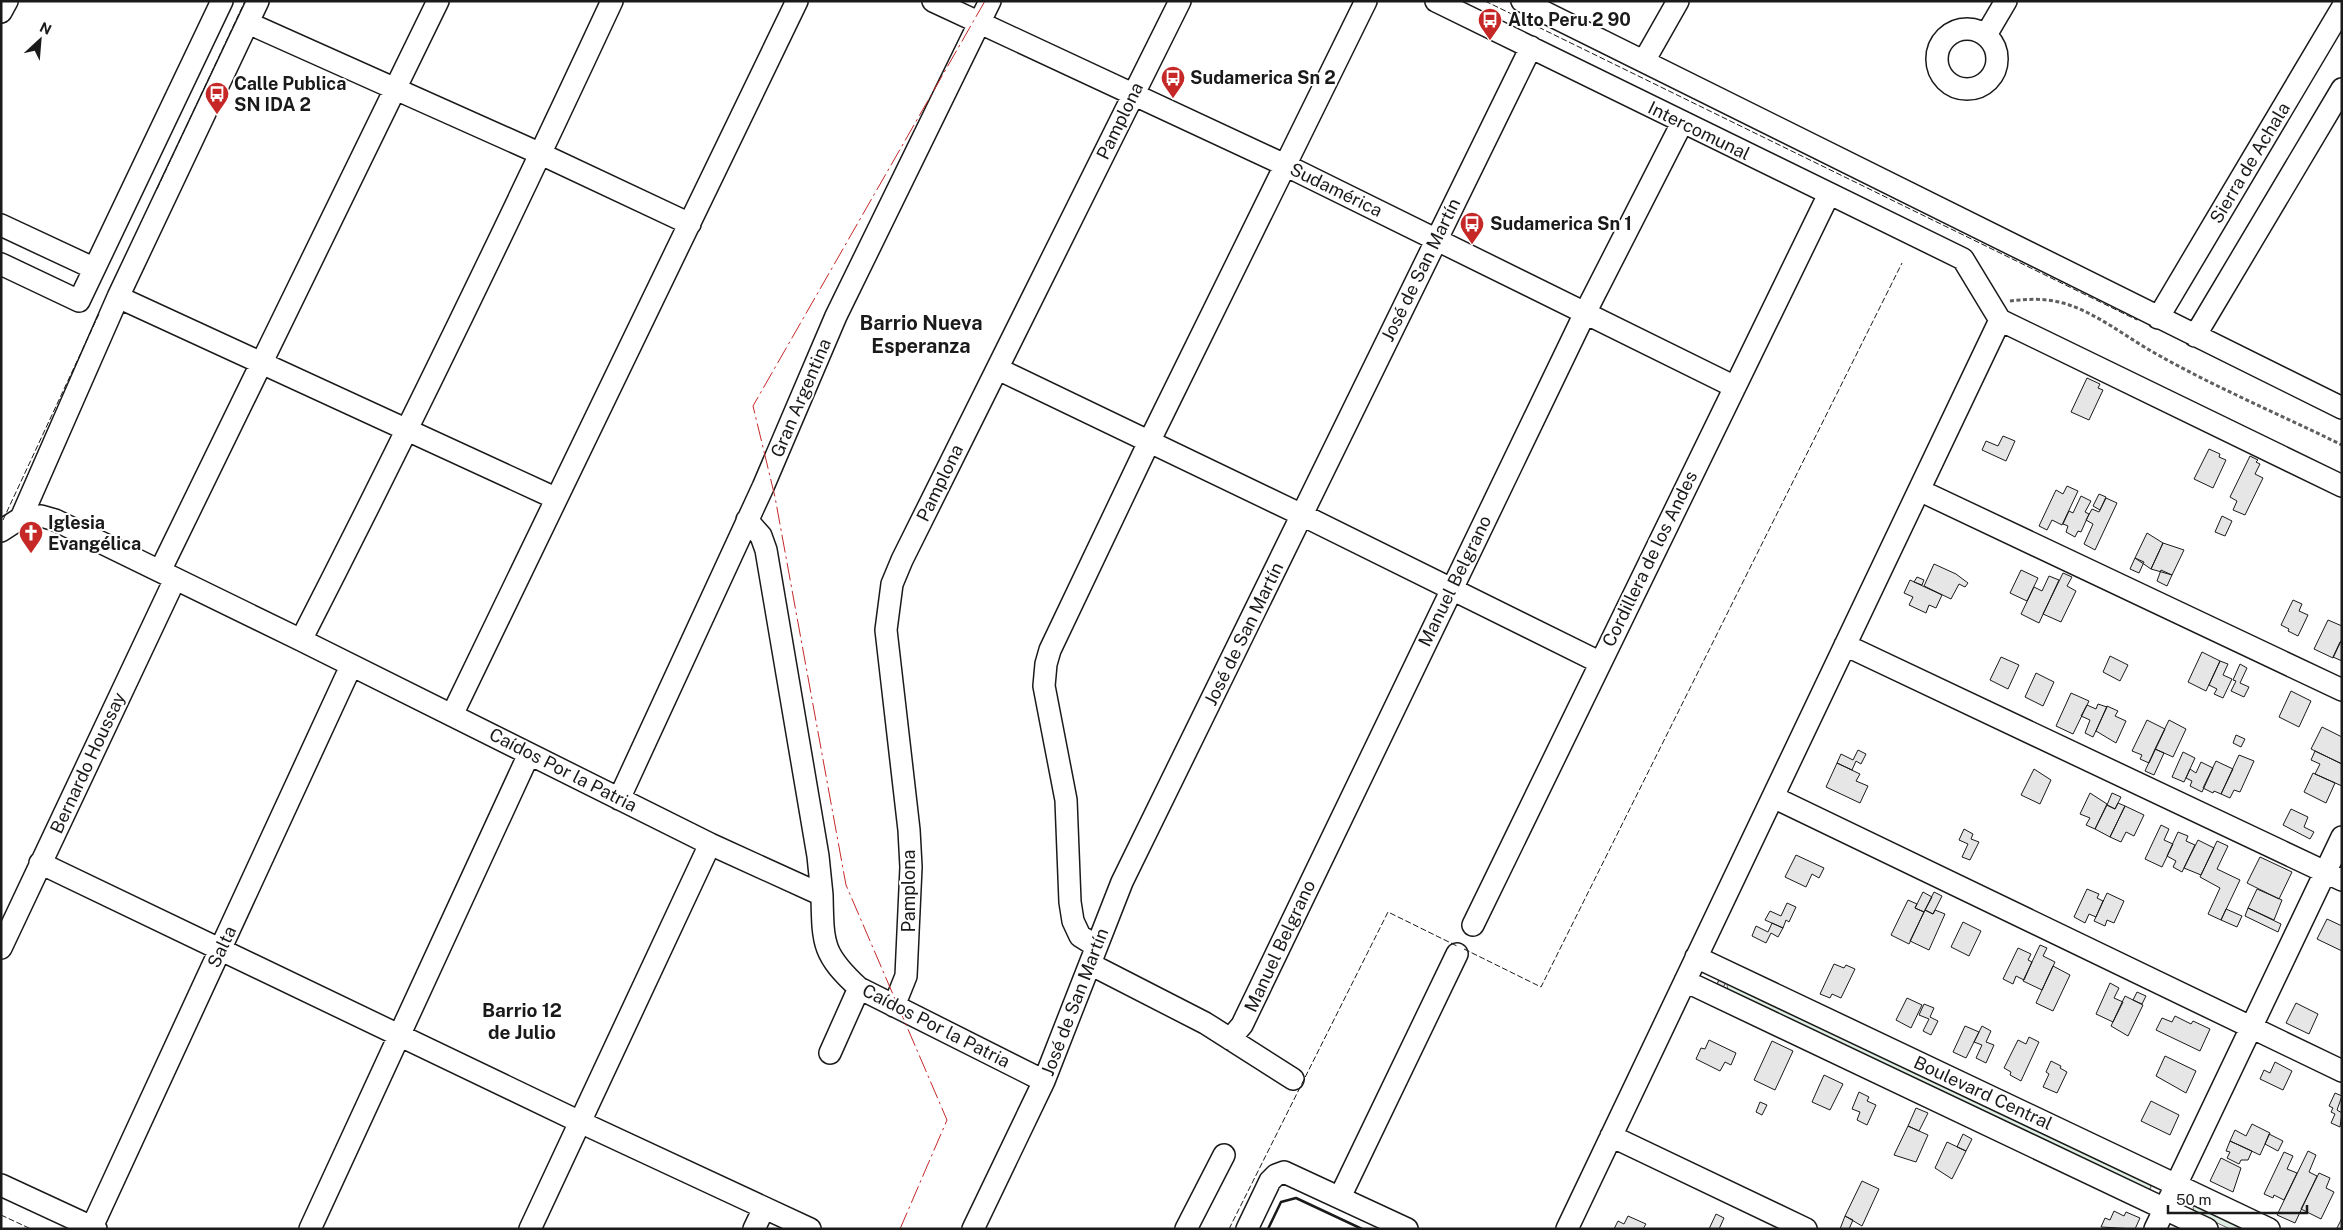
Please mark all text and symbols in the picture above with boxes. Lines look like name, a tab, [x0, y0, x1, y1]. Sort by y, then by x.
bus stop icon: Alto Peru 2 90	[1477, 7, 1503, 41]
place label: Alto Peru 2 90	[1508, 9, 1631, 30]
north arrow	[15, 15, 65, 65]
text: N	[37, 19, 54, 38]
bus stop icon: Sudamerica Sn 2	[1160, 65, 1186, 99]
place label: Sudamerica Sn 2	[1190, 67, 1336, 88]
place label: Calle Publica SN IDA 2	[234, 73, 346, 115]
street label: Pamplona	[1092, 79, 1147, 163]
bus stop icon: Calle Publica SN IDA 2	[204, 81, 230, 115]
street label: Intercomunal	[1645, 97, 1754, 164]
street label: Sierra de Achala	[2205, 98, 2294, 227]
street label: Sudamérica	[1287, 158, 1386, 221]
street label: José de San Martín	[1377, 195, 1464, 345]
bus stop icon: Sudamerica Sn 1	[1459, 211, 1485, 245]
place label: Sudamerica Sn 1	[1490, 213, 1632, 234]
district label: Barrio Nueva Esperanza	[860, 311, 982, 358]
street label: Gran Argentina	[766, 335, 835, 460]
street label: Pamplona	[912, 441, 967, 525]
street label: Cordillera de los Andes	[1598, 467, 1701, 650]
place label: Iglesia Evangélica	[48, 512, 141, 554]
street label: Manuel Belgrano	[1414, 512, 1495, 650]
church icon: Iglesia Evangélica	[18, 520, 44, 554]
street label: José de San Martín	[1200, 559, 1287, 709]
street label: Bernardo Houssay	[46, 688, 130, 837]
street label: Caídos Por la Patria	[486, 723, 640, 816]
street label: Pamplona	[898, 849, 919, 933]
street label: Manuel Belgrano	[1240, 876, 1319, 1015]
street label: Salta	[203, 923, 240, 971]
street label: José de San Martín	[1037, 925, 1112, 1079]
street label: Caídos Por la Patria	[859, 979, 1013, 1072]
district label: Barrio 12 de Julio	[482, 999, 562, 1043]
street label: Boulevard Central	[1911, 1051, 2056, 1134]
scale bar	[2168, 1182, 2307, 1214]
text: 50 m	[2176, 1191, 2211, 1208]

